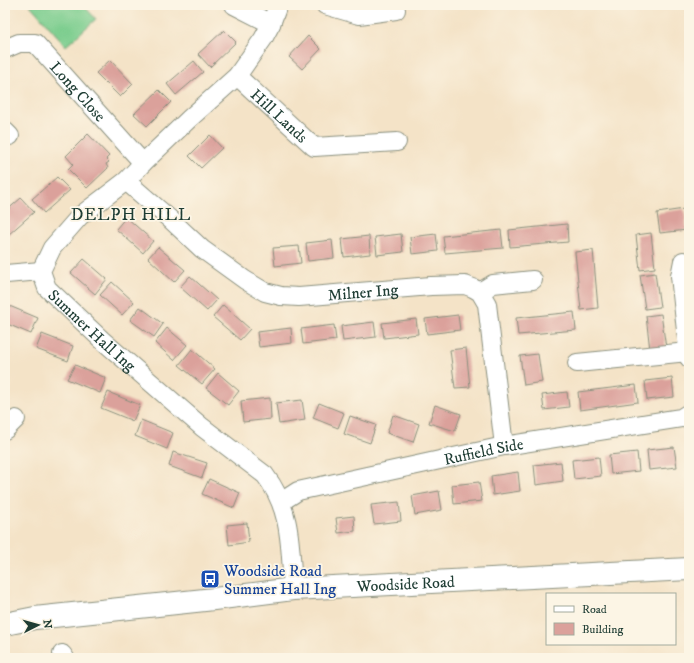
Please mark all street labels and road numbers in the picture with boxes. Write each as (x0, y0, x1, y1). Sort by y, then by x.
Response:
street label: Long Close (45, 58, 110, 126)
street label: Hill Lands (246, 85, 312, 147)
street label: Milner Ing (327, 280, 399, 306)
street label: Summer Hall Ing (44, 285, 140, 376)
street label: Ruffield Side (442, 434, 525, 470)
street label: Woodside Road (355, 572, 455, 597)

